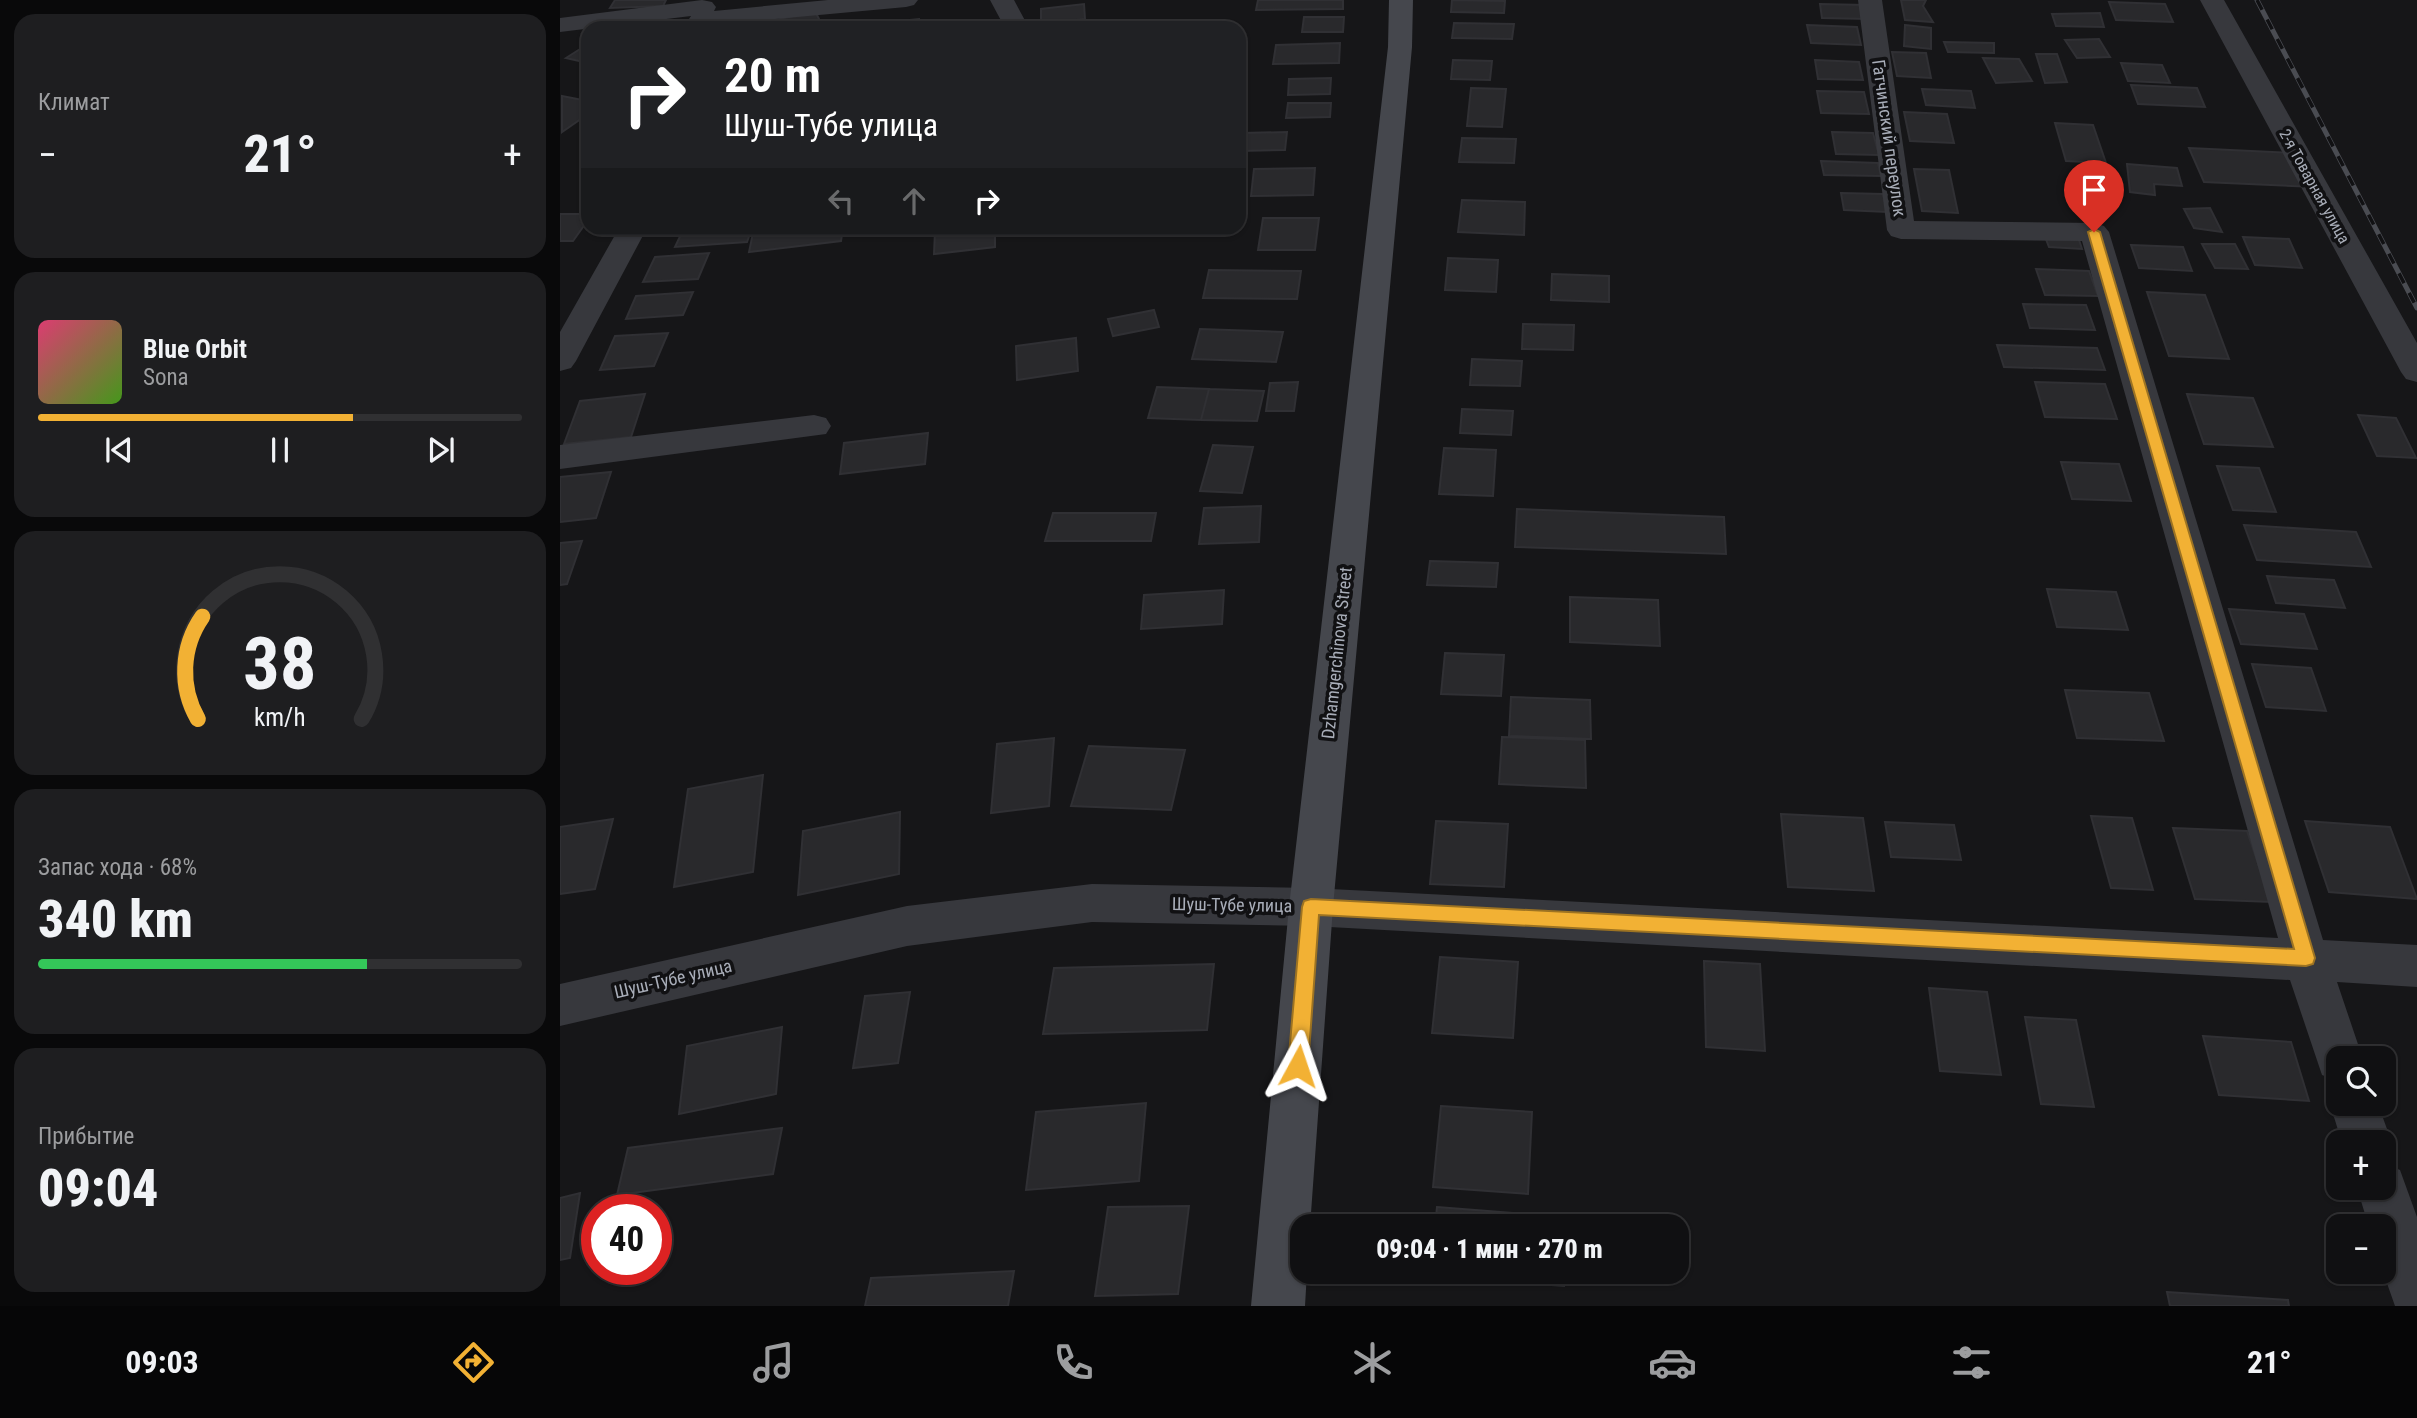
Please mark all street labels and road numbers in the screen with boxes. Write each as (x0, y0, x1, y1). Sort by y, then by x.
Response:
street label: Гатчинский переулок (1868, 58, 1911, 218)
street label: 2-я Товарная улица (2275, 126, 2354, 247)
street label: Dzhamgerchinova Street (1317, 566, 1356, 740)
street label: Шуш-Тубе улица (1172, 893, 1292, 916)
street label: Шуш-Тубе улица (612, 955, 734, 1002)

